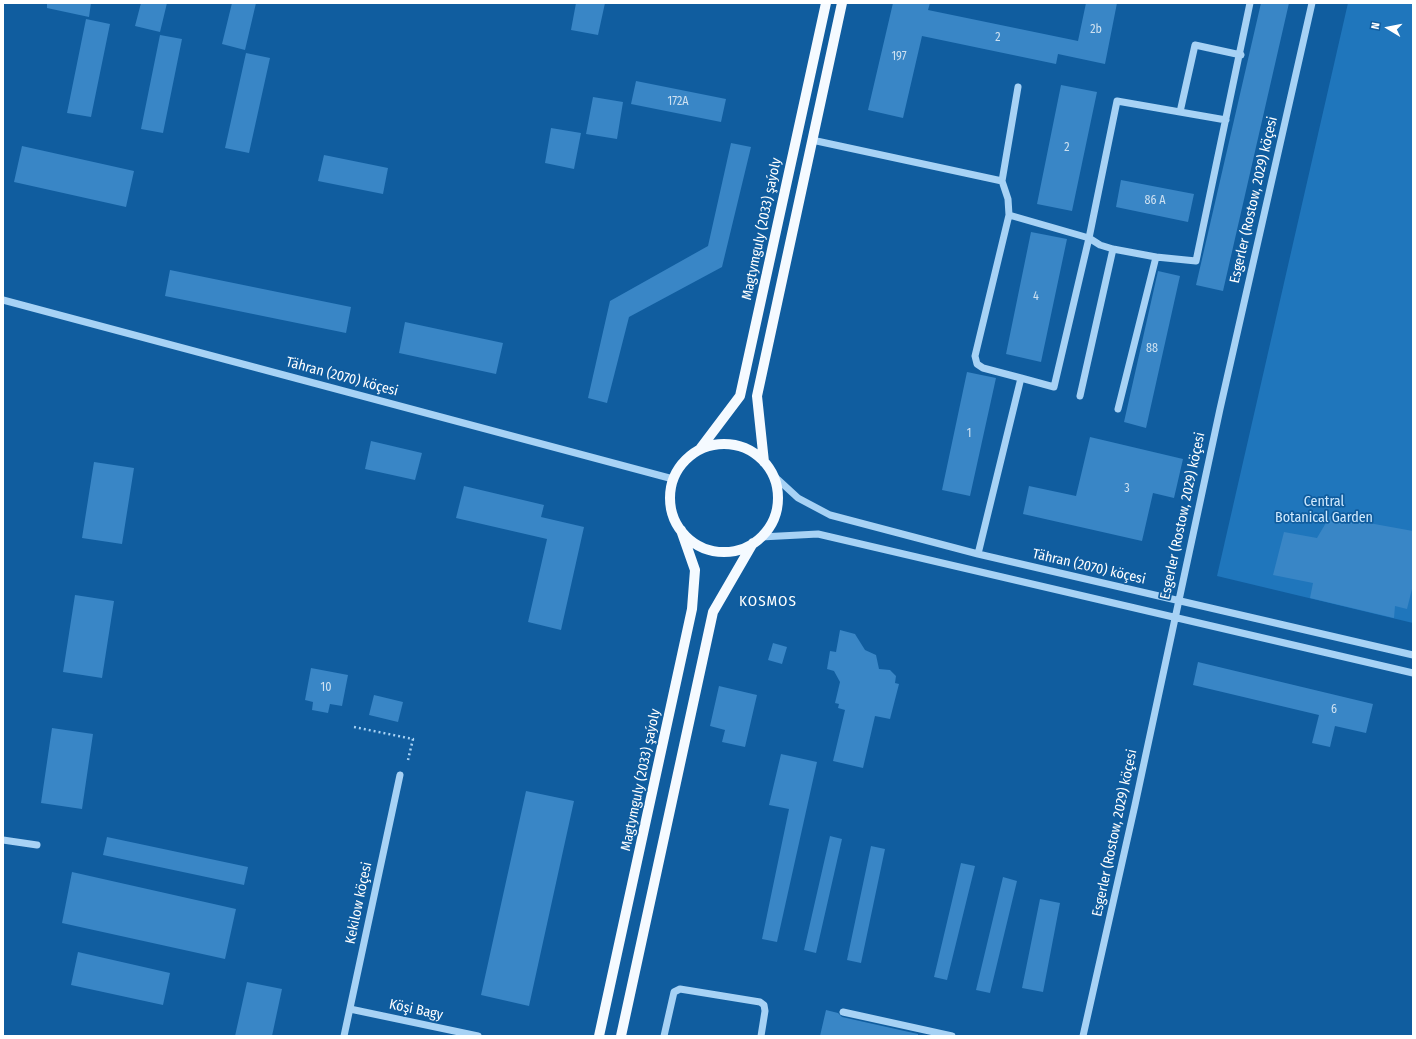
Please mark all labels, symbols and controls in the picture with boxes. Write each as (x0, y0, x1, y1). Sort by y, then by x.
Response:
north arrow (1368, 8, 1408, 48)
text: N (1369, 21, 1383, 30)
house number: 2b (1090, 23, 1102, 37)
house number: 2 (995, 31, 1001, 45)
house number: 197 (891, 50, 907, 64)
house number: 172A (667, 95, 689, 109)
street label: Esgerler (Rostow, 2029) köçesi (1227, 115, 1281, 285)
house number: 2 (1064, 141, 1070, 155)
street label: Magtymguly (2033) şaýoly (739, 156, 785, 302)
house number: 86 A (1144, 194, 1166, 208)
house number: 4 (1033, 290, 1039, 304)
house number: 88 (1146, 342, 1158, 356)
street label: Tähran (2070) köçesi (284, 354, 400, 400)
house number: 1 (967, 427, 971, 441)
street label: Esgerler (Rostow, 2029) köçesi (1157, 431, 1209, 601)
house number: 3 (1124, 482, 1130, 496)
park label: Central Botanical Garden (1275, 494, 1373, 526)
street label: Tähran (2070) köçesi (1031, 546, 1147, 588)
district label: KOSMOS (739, 593, 797, 611)
house number: 10 (321, 681, 331, 695)
house number: 6 (1331, 703, 1337, 717)
street label: Magtymguly (2033) şaýoly (618, 707, 664, 853)
street label: Esgerler (Rostow, 2029) köçesi (1089, 748, 1141, 918)
street label: Kekilow köçesi (342, 860, 376, 946)
street label: Köşi Bagy (388, 996, 444, 1024)

